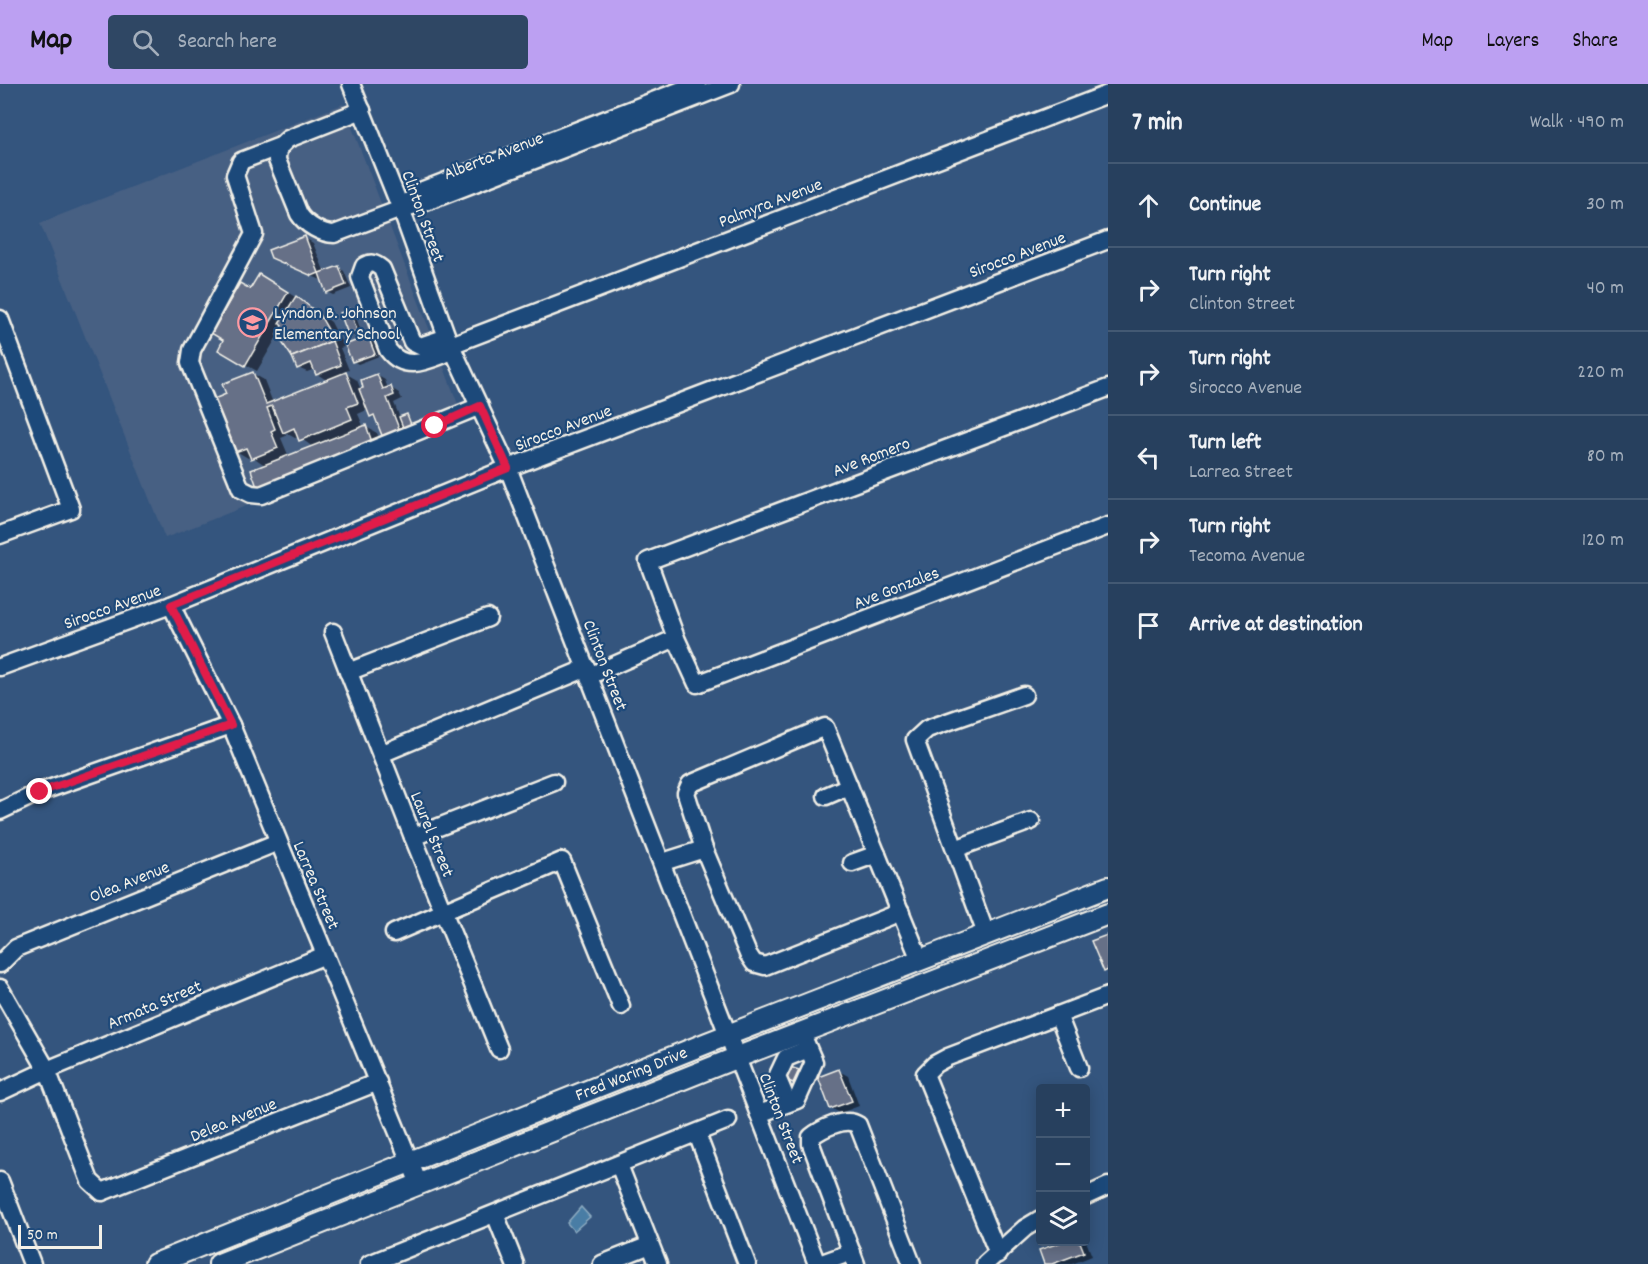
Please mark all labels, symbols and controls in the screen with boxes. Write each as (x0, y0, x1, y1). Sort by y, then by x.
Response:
search box (108, 15, 528, 69)
text: Map (30, 22, 72, 62)
icon: search (129, 26, 162, 59)
text: Search here (177, 27, 277, 58)
text: Map (1422, 27, 1453, 57)
text: Layers (1486, 27, 1539, 57)
text: Share (1572, 27, 1618, 57)
text: 7 min (1132, 105, 1183, 142)
text: Walk · 490 m (1530, 109, 1624, 137)
street label: Alberta Avenue (440, 127, 547, 188)
street label: Clinton Street (394, 168, 450, 266)
street label: Palmyra Avenue (716, 173, 826, 236)
icon: ahead (1132, 189, 1165, 222)
text: Continue (1189, 190, 1261, 221)
text: 30 m (1586, 191, 1624, 219)
street label: Sirocco Avenue (966, 226, 1070, 286)
text: Turn right (1189, 260, 1271, 291)
icon: right (1132, 273, 1165, 306)
text: 40 m (1586, 275, 1624, 303)
text: Clinton Street (1189, 291, 1295, 319)
place label: Lyndon B. Johnson Elementary School (274, 302, 401, 348)
school or university icon: Lyndon B. Johnson Elementary School (237, 306, 269, 338)
text: Turn right (1189, 344, 1271, 375)
icon: right (1132, 357, 1165, 390)
text: 220 m (1577, 359, 1624, 387)
text: Sirocco Avenue (1189, 375, 1302, 403)
street label: Sirocco Avenue (512, 399, 616, 459)
route start (421, 412, 447, 438)
text: Turn left (1189, 428, 1261, 459)
street label: Ave Romero (830, 432, 914, 485)
icon: left (1132, 441, 1165, 474)
text: 80 m (1587, 443, 1624, 471)
text: Larrea Street (1189, 459, 1293, 487)
text: Turn right (1189, 512, 1271, 543)
icon: right (1132, 525, 1165, 558)
text: 120 m (1582, 527, 1624, 555)
text: Tecoma Avenue (1189, 543, 1305, 571)
street label: Ave Gonzales (850, 562, 943, 617)
street label: Sirocco Avenue (61, 579, 165, 638)
icon: arrive (1132, 609, 1165, 642)
text: Arrive at destination (1189, 610, 1363, 641)
street label: Clinton Street (575, 617, 633, 715)
route end (26, 778, 52, 804)
street label: Laurel Street (402, 788, 459, 882)
street label: Larrea Street (285, 838, 345, 934)
street label: Olea Avenue (86, 856, 174, 911)
street label: Armata Street (104, 975, 206, 1037)
street label: Fred Waring Drive (572, 1041, 692, 1109)
street label: Clinton Street (751, 1070, 809, 1168)
map controls (1036, 1084, 1090, 1246)
button: + (1036, 1084, 1090, 1138)
street label: Delea Avenue (187, 1093, 281, 1150)
button: − (1036, 1138, 1090, 1192)
button: layers (1036, 1192, 1090, 1246)
scale bar (18, 1222, 102, 1250)
text: 50 m (27, 1224, 58, 1247)

